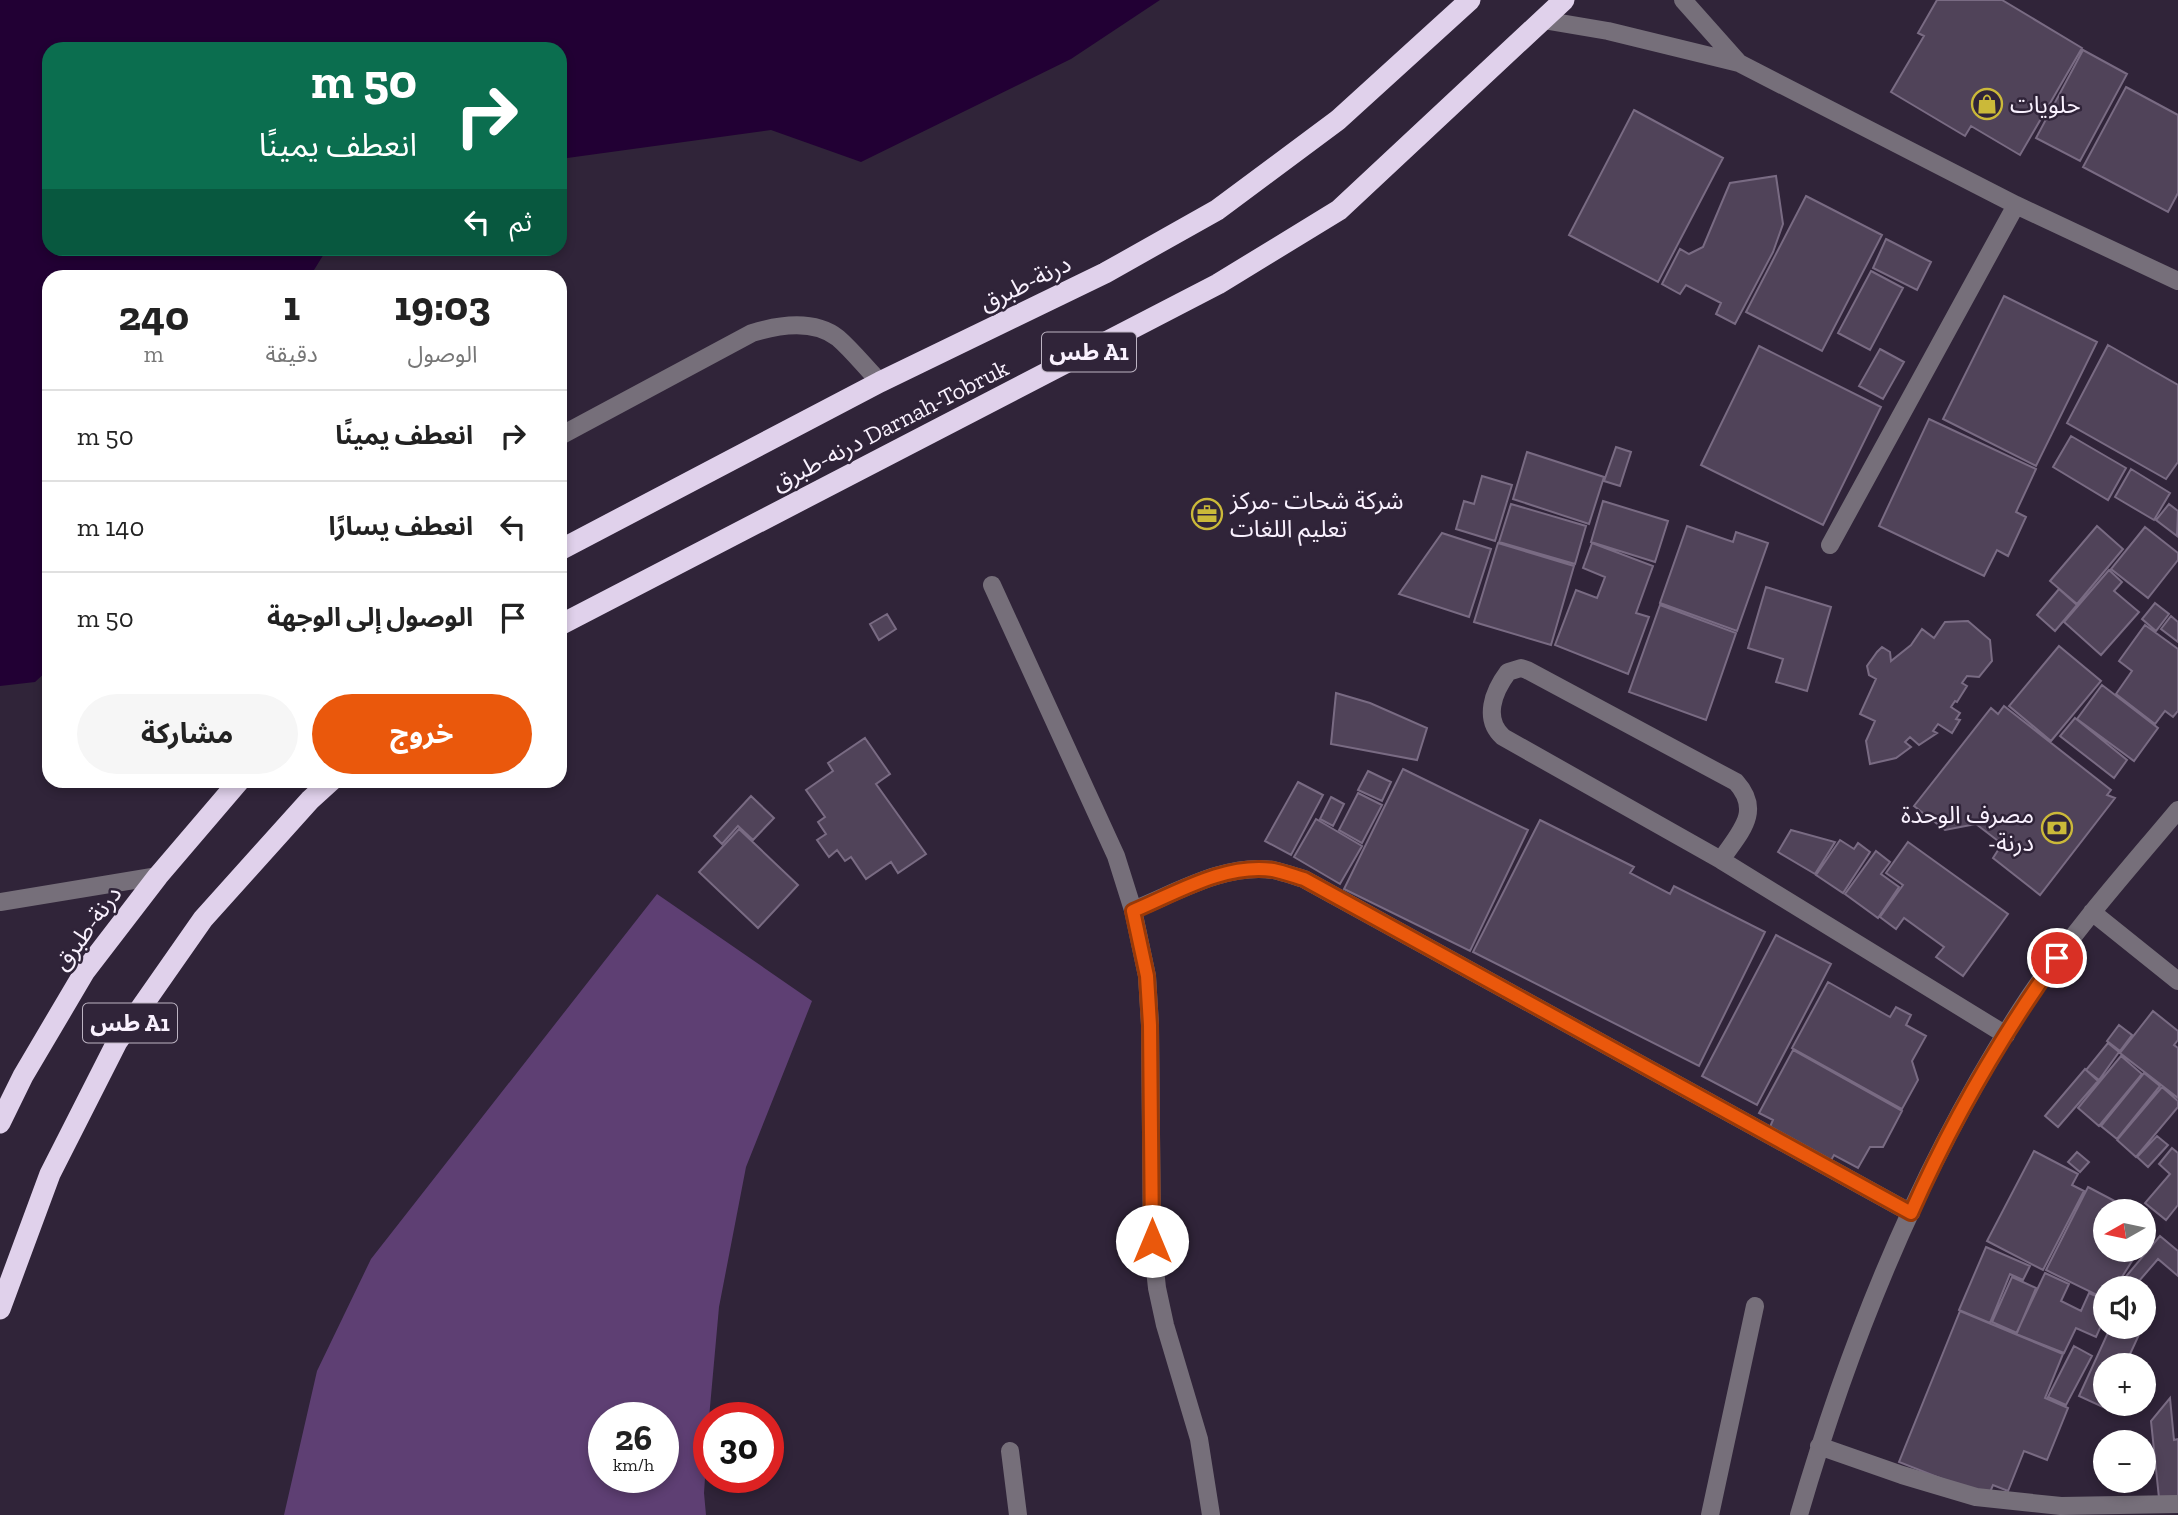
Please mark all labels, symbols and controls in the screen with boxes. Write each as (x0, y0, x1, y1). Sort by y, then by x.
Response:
text: 50 m (311, 52, 417, 111)
icon: right (441, 70, 532, 161)
shop icon: حلويات (1970, 87, 2004, 121)
place label: حلويات (2010, 90, 2081, 119)
text: انعطف يمينًا (259, 126, 417, 164)
icon: left (458, 203, 496, 241)
text: ثم (510, 206, 532, 238)
street label: درنة-طبرق (975, 249, 1075, 317)
text: 1 (283, 280, 300, 331)
text: 19:03 (394, 280, 491, 331)
text: 240 (118, 290, 189, 341)
road number: طس A1 (1042, 332, 1136, 372)
text: m (144, 340, 164, 368)
text: دقيقة (265, 340, 318, 368)
text: الوصول (407, 340, 477, 368)
street label: درنه-طبرق Darnah-Tobruk (767, 353, 1013, 497)
icon: right (494, 417, 532, 455)
text: انعطف يمينًا (335, 419, 473, 451)
text: 50 m (77, 420, 134, 452)
place label: شركة شحات -مركز تعليم اللغات (1229, 486, 1404, 546)
office icon: شركة شحات -مركز تعليم اللغات (1190, 497, 1224, 531)
icon: left (494, 508, 532, 546)
text: انعطف يسارًا (328, 510, 473, 542)
text: 140 m (77, 511, 144, 543)
icon: arrive (494, 599, 532, 637)
text: الوصول إلى الوجهة (267, 601, 473, 633)
text: 50 m (77, 602, 134, 634)
button: مشاركة (77, 694, 298, 774)
button: خروج (312, 694, 532, 774)
place label: مصرف الوحدة -درنة (1901, 800, 2034, 857)
bank icon: مصرف الوحدة -درنة (2040, 811, 2074, 845)
street label: درنة-طبرق (47, 880, 127, 976)
pin (2027, 928, 2087, 988)
icon: arrive (2038, 939, 2076, 977)
road number: طس A1 (83, 1004, 177, 1042)
north arrow (2093, 1199, 2156, 1262)
map controls (2093, 1199, 2156, 1493)
position arrow (1115, 1204, 1189, 1278)
button: sound (2093, 1276, 2156, 1339)
button: + (2093, 1353, 2156, 1416)
speed limit sign: 30 (693, 1402, 784, 1493)
text: 26 (615, 1417, 652, 1459)
button: − (2093, 1430, 2156, 1493)
text: km/h (613, 1454, 654, 1476)

